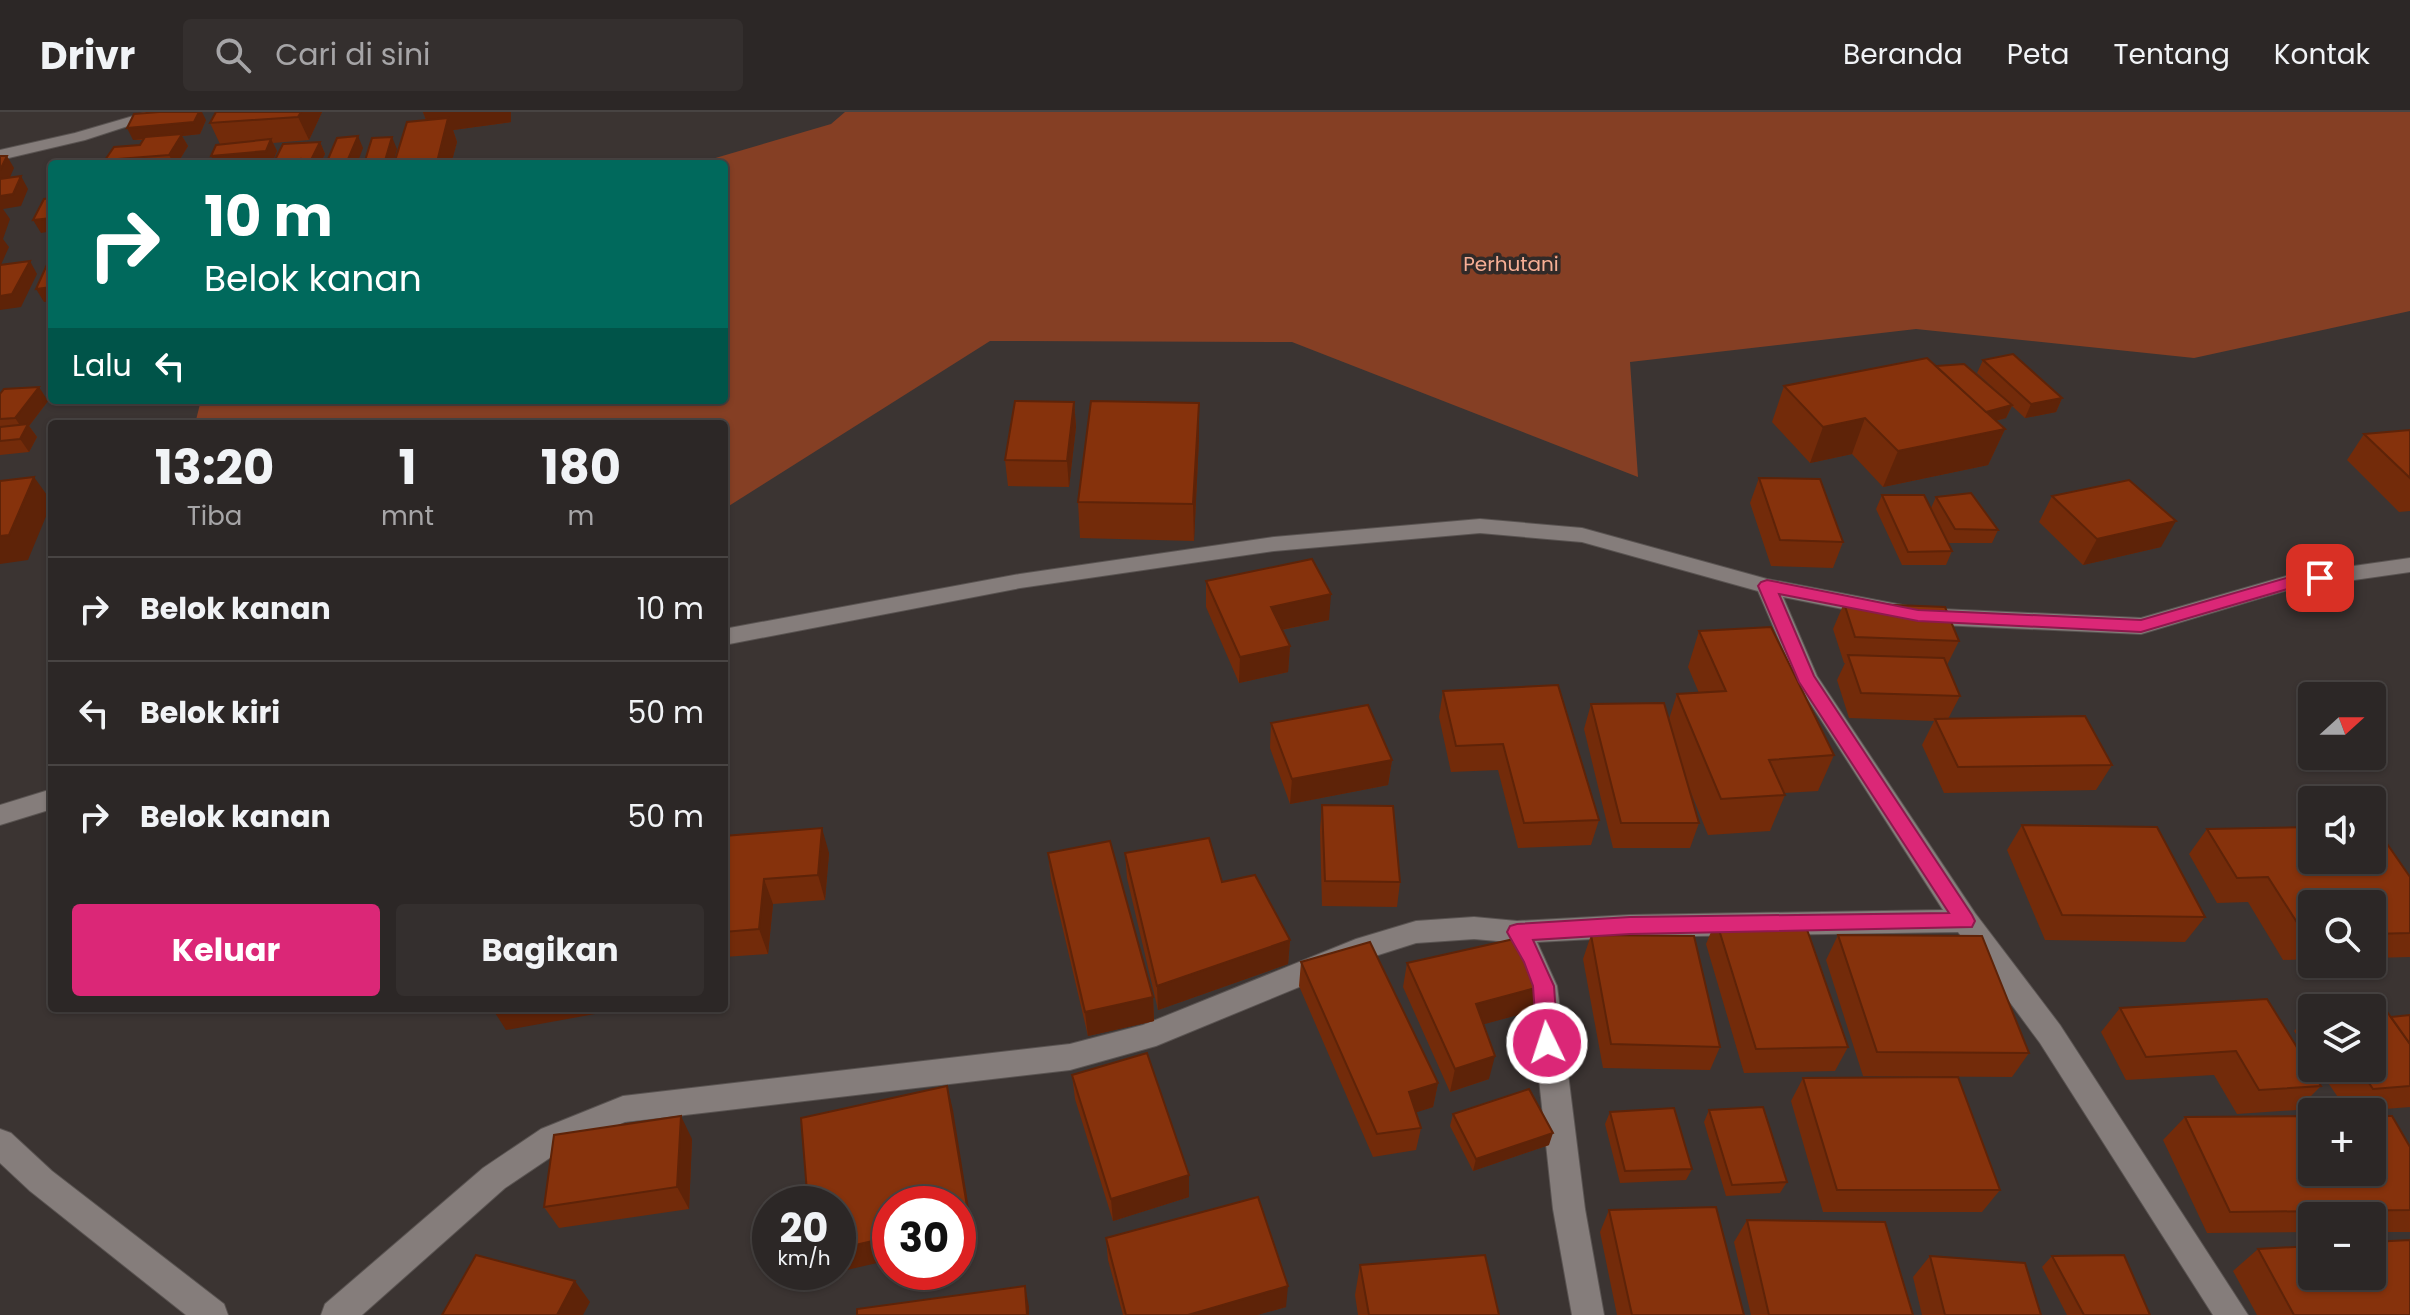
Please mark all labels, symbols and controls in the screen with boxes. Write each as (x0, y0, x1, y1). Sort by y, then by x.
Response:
search box (183, 19, 743, 91)
text: Drivr (40, 29, 135, 82)
icon: search (211, 33, 255, 77)
text: Cari di sini (275, 33, 430, 76)
text: Beranda (1843, 35, 1963, 74)
text: Peta (2007, 35, 2069, 74)
text: Tentang (2113, 35, 2230, 74)
text: Kontak (2274, 35, 2370, 74)
text: 10 m (204, 177, 333, 256)
icon: right (72, 192, 176, 296)
park label: Perhutani (1463, 250, 1559, 278)
text: Belok kanan (204, 253, 422, 304)
text: Lalu (72, 344, 132, 387)
icon: left (148, 344, 192, 388)
text: 13:20 (155, 434, 274, 501)
text: 1 (398, 434, 417, 501)
text: 180 (541, 434, 621, 501)
text: Tiba (187, 498, 242, 534)
text: mnt (381, 498, 434, 534)
text: m (568, 498, 594, 534)
pin (2286, 544, 2354, 612)
icon: arrive (2298, 556, 2342, 600)
icon: right (72, 587, 116, 631)
text: Belok kanan (140, 587, 331, 630)
text: 10 m (637, 587, 704, 630)
north arrow (2298, 682, 2386, 770)
map controls (2298, 682, 2386, 1290)
icon: left (72, 691, 116, 735)
text: Belok kiri (140, 691, 280, 734)
text: 50 m (627, 691, 704, 734)
button: sound (2298, 786, 2386, 874)
icon: right (72, 795, 116, 839)
text: Belok kanan (140, 795, 331, 838)
text: 50 m (627, 795, 704, 838)
button: search (2298, 890, 2386, 978)
button: Keluar (72, 904, 380, 996)
button: Bagikan (396, 904, 704, 996)
button: layers (2298, 994, 2386, 1082)
position arrow (1505, 1001, 1589, 1085)
button: + (2298, 1098, 2386, 1186)
speed limit sign: 30 (872, 1186, 976, 1290)
text: 20 (780, 1200, 828, 1256)
button: − (2298, 1202, 2386, 1290)
text: km/h (777, 1244, 831, 1272)

